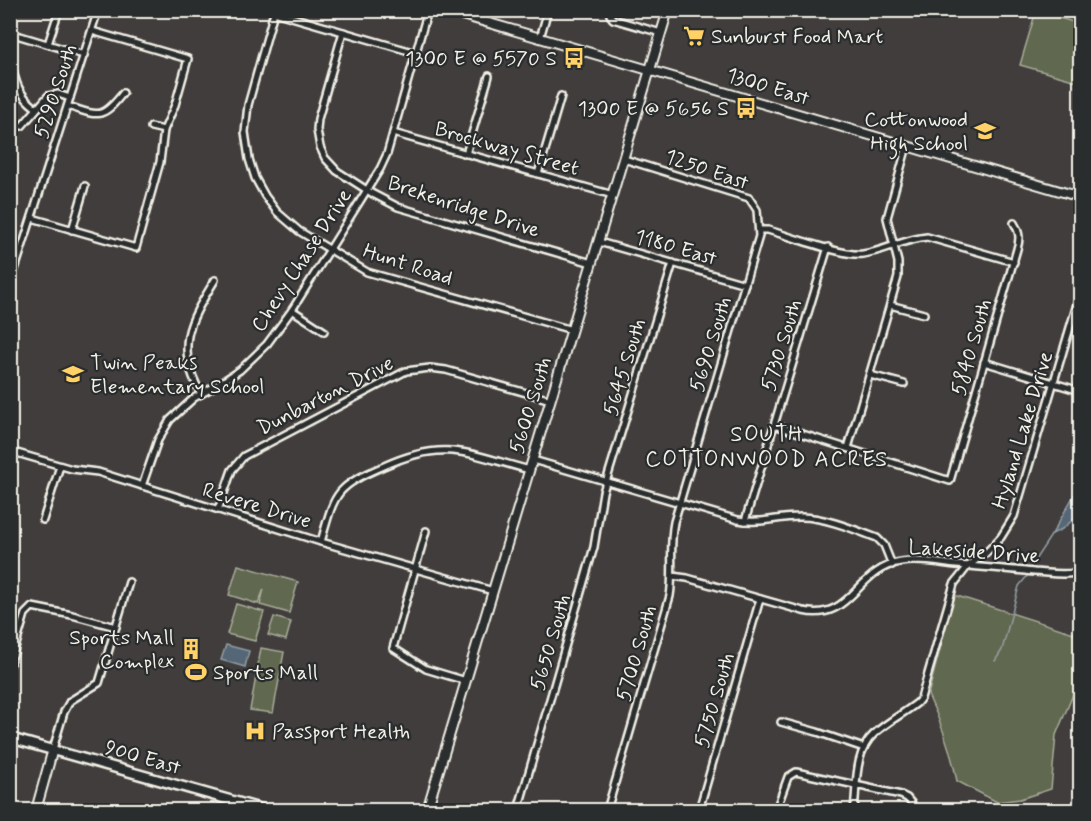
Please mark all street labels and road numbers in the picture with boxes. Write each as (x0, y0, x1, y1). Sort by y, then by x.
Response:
street label: 5290 South (28, 40, 84, 142)
street label: 1300 East (723, 61, 813, 113)
street label: Brockway Street (431, 115, 582, 183)
street label: 1250 East (661, 143, 753, 197)
street label: Brekenridge Drive (384, 169, 544, 245)
street label: Chevy Chase Drive (245, 183, 359, 338)
street label: 1180 East (631, 223, 721, 273)
street label: Hunt Road (359, 237, 456, 293)
street label: 5690 South (683, 293, 739, 395)
street label: 5730 South (755, 296, 809, 395)
street label: 5840 South (945, 296, 999, 399)
street label: 5645 South (597, 315, 653, 419)
street label: Hyland Lake Drive (986, 348, 1060, 512)
street label: Dunbarton Drive (252, 349, 399, 442)
street label: 5600 South (503, 353, 559, 457)
street label: Revere Drive (199, 476, 315, 536)
street label: Lakeside Drive (907, 533, 1041, 571)
street label: 5650 South (524, 591, 578, 694)
street label: 5700 South (610, 602, 664, 705)
street label: 5750 South (688, 649, 742, 751)
street label: 900 East (102, 734, 184, 782)

